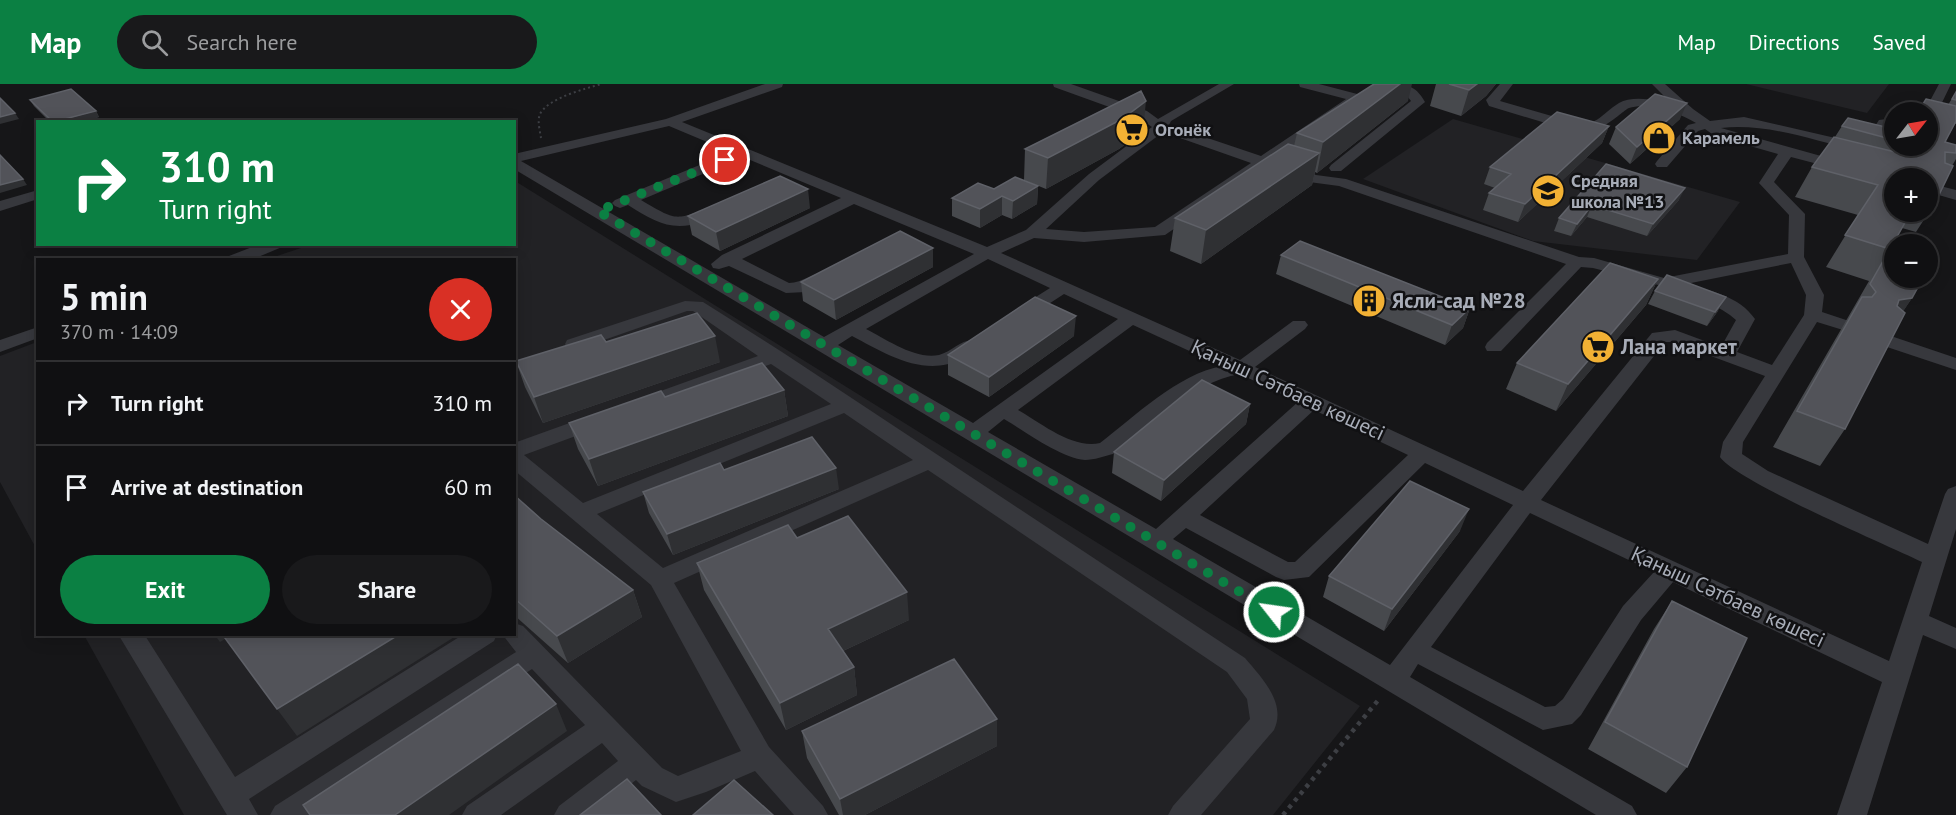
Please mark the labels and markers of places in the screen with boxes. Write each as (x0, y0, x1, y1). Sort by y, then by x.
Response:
supermarket icon: Огонёк (1114, 112, 1150, 148)
place label: Огонёк (1155, 118, 1211, 141)
shop icon: Карамель (1641, 120, 1677, 156)
place label: Карамель (1682, 126, 1760, 149)
pin (699, 134, 750, 185)
place label: Средняя школа №13 (1571, 169, 1664, 213)
school or university icon: Средняя школа №13 (1530, 173, 1566, 209)
building icon: Ясли-сад №28 (1351, 283, 1387, 319)
place label: Ясли-сад №28 (1392, 287, 1526, 314)
supermarket icon: Лана маркет (1580, 329, 1616, 365)
place label: Лана маркет (1620, 333, 1737, 360)

